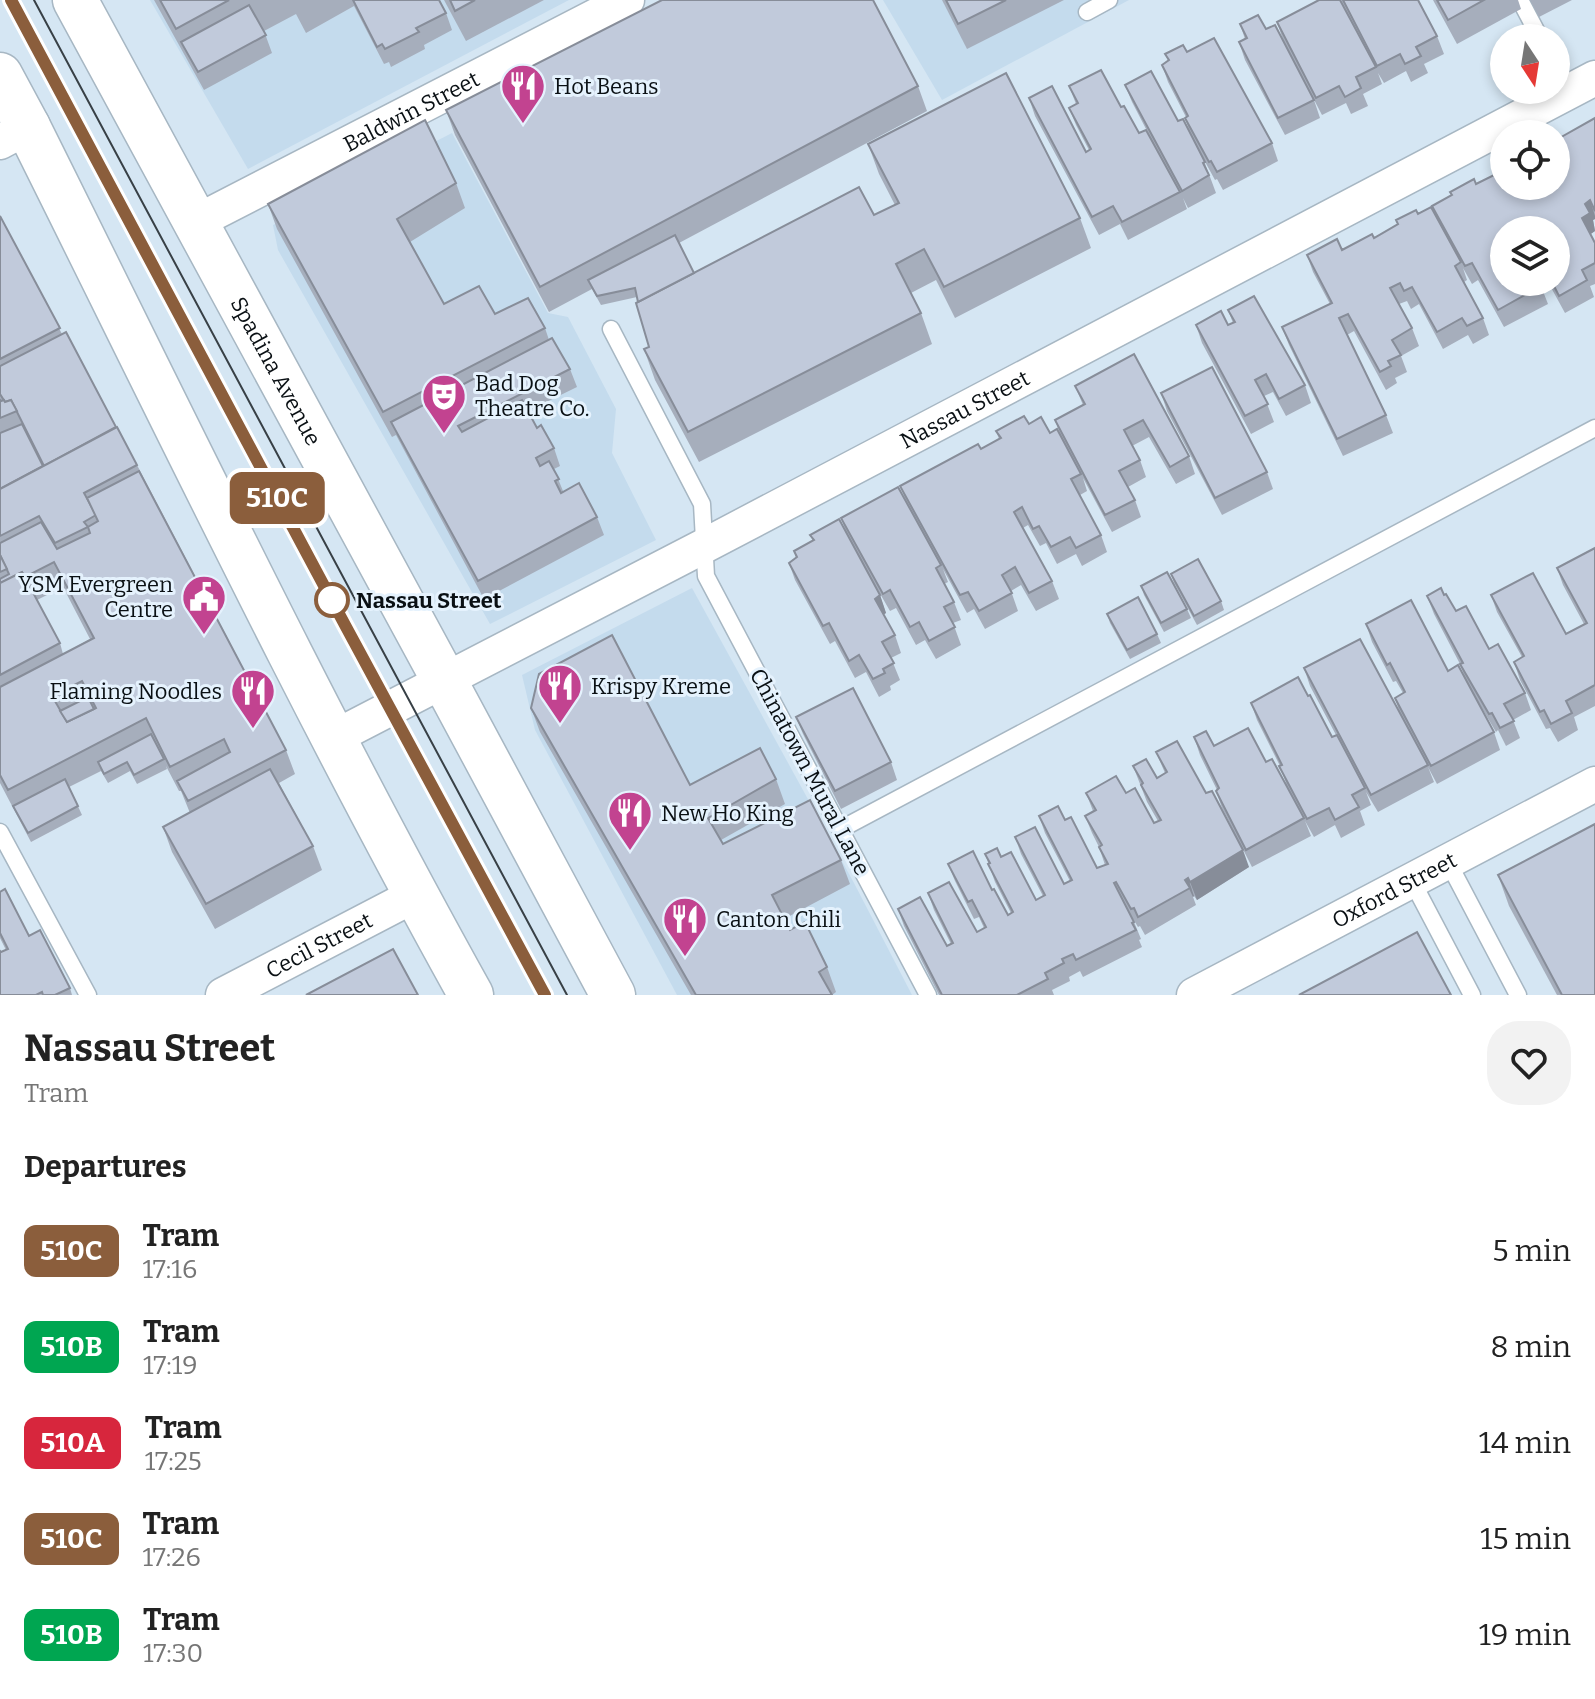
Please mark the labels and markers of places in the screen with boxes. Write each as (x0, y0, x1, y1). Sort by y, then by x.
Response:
restaurant icon: Hot Beans (499, 62, 547, 125)
place label: Hot Beans (554, 73, 659, 100)
place label: Bad Dog Theatre Co. (475, 370, 590, 422)
theatre icon: Bad Dog Theatre Co. (420, 372, 468, 435)
place label: YSM Evergreen Centre (18, 571, 173, 623)
public building icon: YSM Evergreen Centre (180, 573, 228, 636)
marker: Nassau Street (315, 583, 349, 617)
place label: Nassau Street (356, 587, 502, 614)
restaurant icon: Krispy Kreme (536, 662, 584, 725)
restaurant icon: Flaming Noodles (229, 667, 277, 730)
place label: Krispy Kreme (591, 673, 731, 700)
place label: Flaming Noodles (49, 678, 222, 705)
restaurant icon: New Ho King (606, 789, 654, 852)
place label: New Ho King (661, 800, 794, 827)
restaurant icon: Canton Chili (661, 895, 709, 958)
place label: Canton Chili (716, 906, 841, 933)

